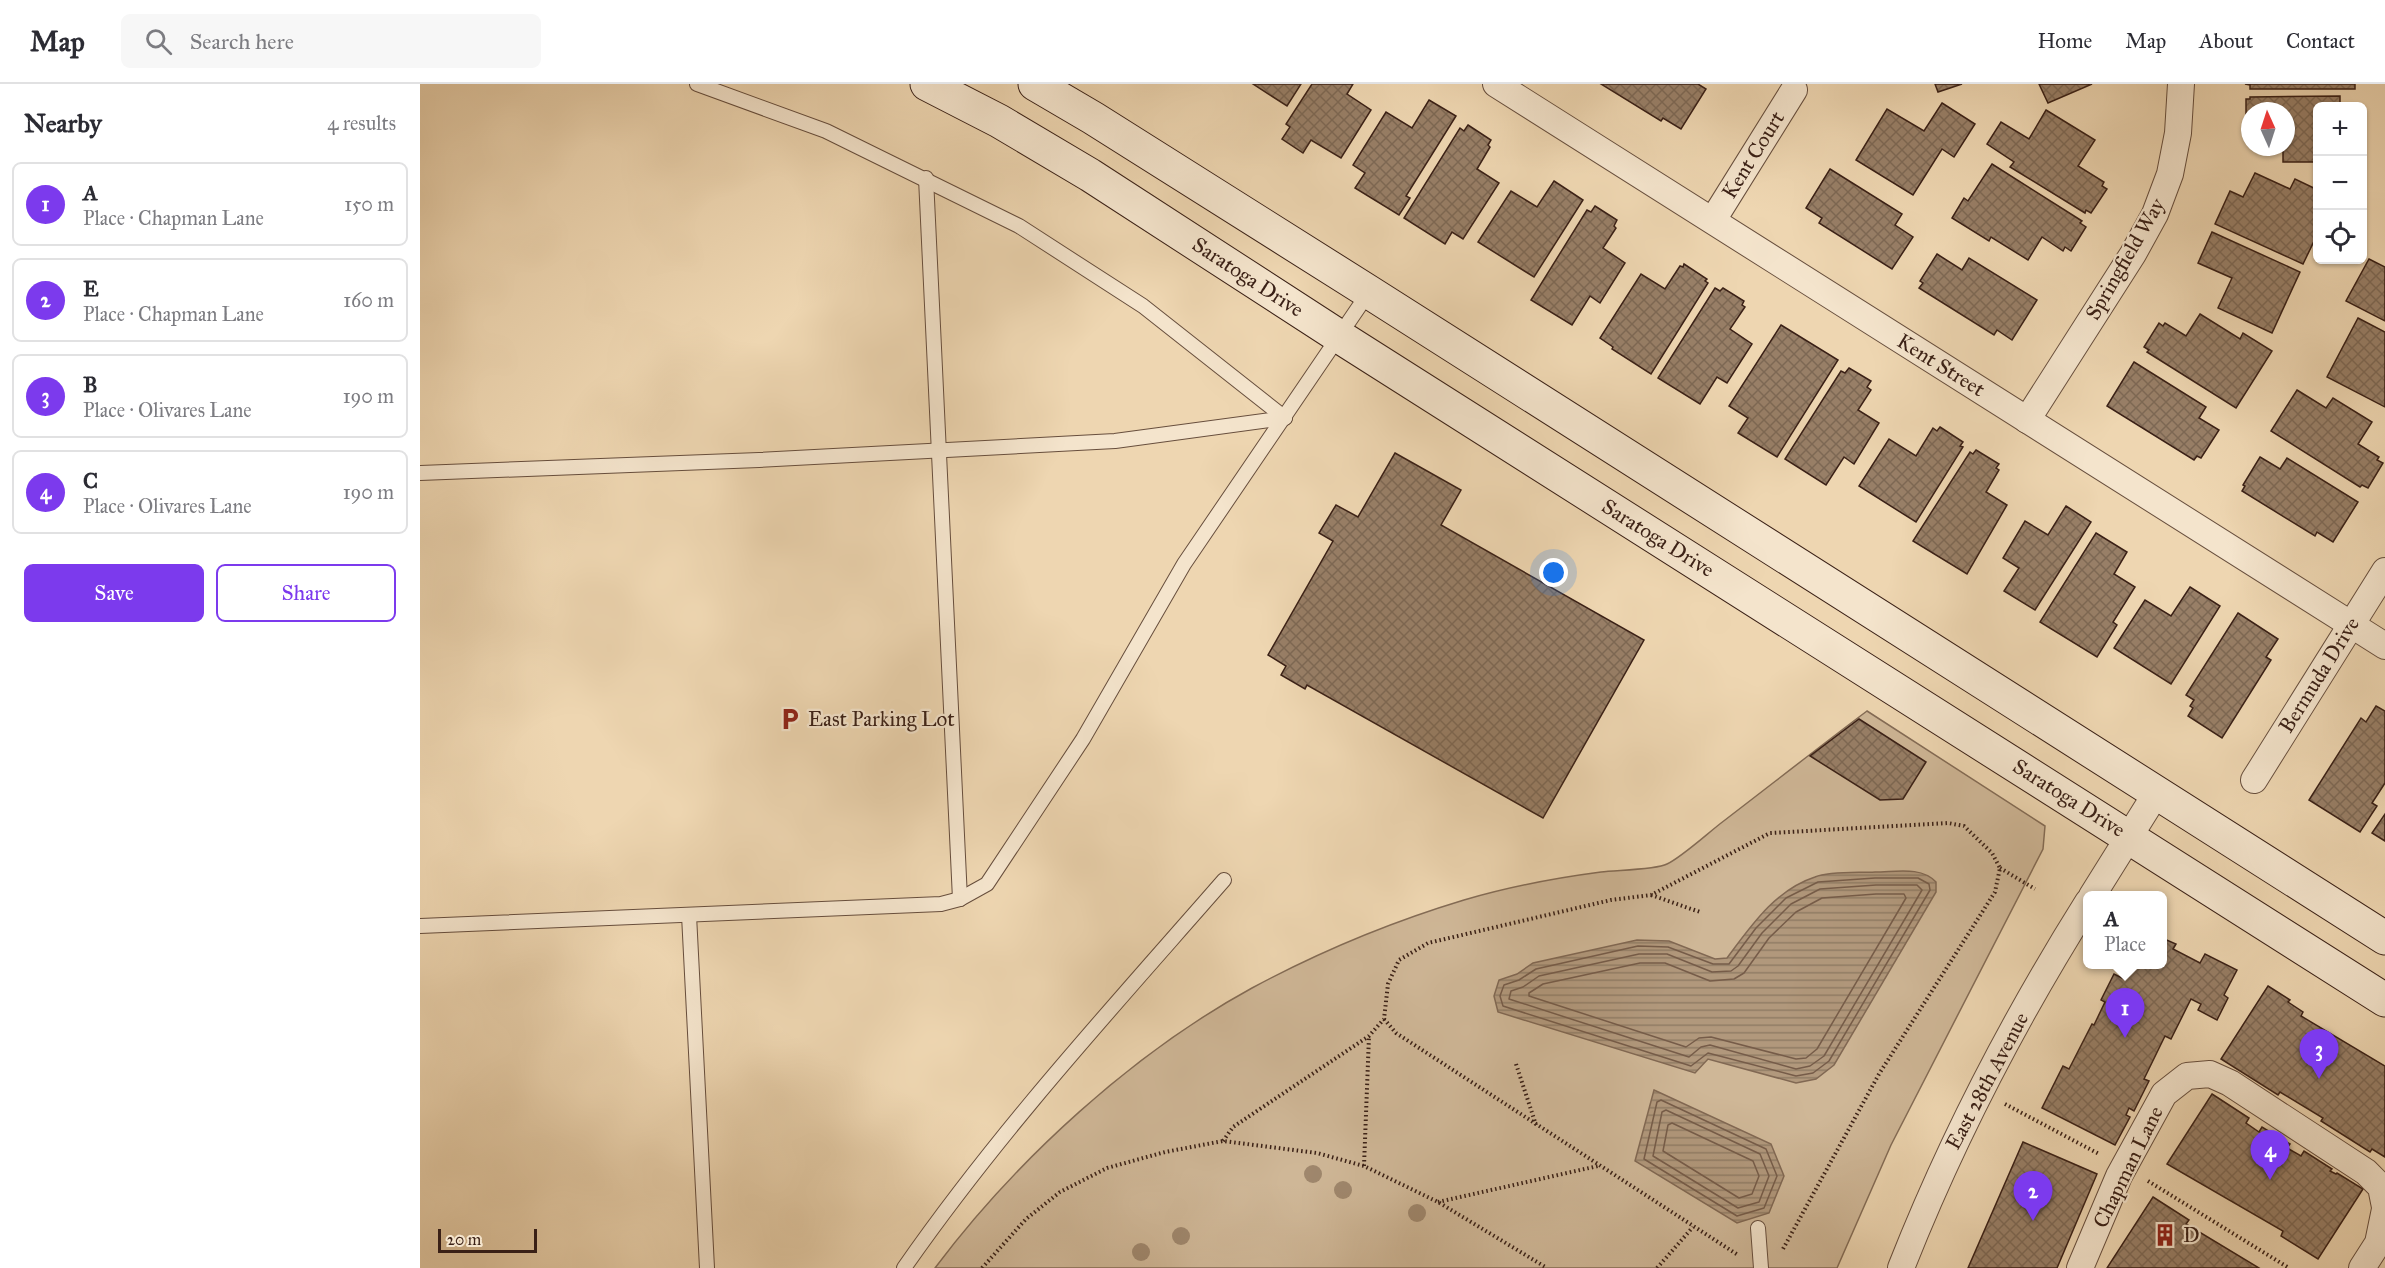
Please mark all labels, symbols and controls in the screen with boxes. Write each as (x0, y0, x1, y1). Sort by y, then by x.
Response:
search box (121, 14, 541, 68)
text: Map (30, 24, 85, 59)
icon: search (142, 25, 175, 58)
text: Search here (190, 28, 294, 55)
text: Home (2037, 28, 2092, 54)
text: Map (2125, 28, 2166, 54)
text: About (2199, 28, 2253, 54)
text: Contact (2286, 28, 2355, 54)
north arrow (2241, 102, 2295, 156)
map controls (2313, 102, 2367, 264)
button: + (2313, 102, 2367, 156)
street label: Kent Court (1716, 106, 1790, 204)
text: Nearby (24, 107, 102, 139)
text: 4 results (327, 111, 396, 135)
button: − (2313, 156, 2367, 210)
text: A (83, 179, 98, 206)
text: 1 (42, 192, 49, 216)
text: 150 m (344, 192, 394, 216)
street label: Springfield Way (2080, 192, 2171, 325)
text: Place · Chapman Lane (83, 206, 264, 230)
button: locate (2313, 210, 2367, 264)
street label: Saratoga Drive (1187, 231, 1309, 323)
text: E (83, 275, 99, 302)
text: 2 (41, 288, 50, 312)
text: 160 m (343, 288, 394, 312)
text: Place · Chapman Lane (83, 302, 264, 326)
street label: Kent Street (1892, 328, 1990, 403)
text: B (83, 371, 98, 398)
text: 3 (42, 384, 50, 408)
text: 190 m (343, 384, 394, 408)
text: Place · Olivares Lane (83, 398, 252, 422)
text: C (83, 467, 98, 494)
text: 4 (40, 480, 51, 504)
text: 190 m (343, 480, 394, 504)
street label: Saratoga Drive (1597, 493, 1719, 583)
text: Place · Olivares Lane (83, 494, 252, 518)
your location (1539, 558, 1568, 587)
button: Save (24, 564, 204, 622)
button: Share (216, 564, 396, 622)
street label: Bermuda Drive (2273, 612, 2365, 738)
parking icon: East Parking Lot (777, 706, 803, 732)
place label: East Parking Lot (808, 706, 955, 732)
street label: Saratoga Drive (2008, 753, 2130, 843)
popup (2083, 891, 2167, 969)
text: A (2104, 905, 2119, 932)
text: Place (2104, 932, 2146, 956)
pin: 1 (2106, 988, 2144, 1038)
street label: East 28th Avenue (1940, 1008, 2034, 1154)
pin: 3 (2300, 1030, 2338, 1079)
street label: Chapman Lane (2087, 1102, 2169, 1232)
pin: 4 (2250, 1130, 2290, 1180)
pin: 2 (2014, 1172, 2052, 1221)
building icon: D (2152, 1222, 2178, 1248)
place label: D (2183, 1222, 2200, 1248)
scale bar (438, 1226, 537, 1254)
text: 20 m (447, 1230, 481, 1249)

